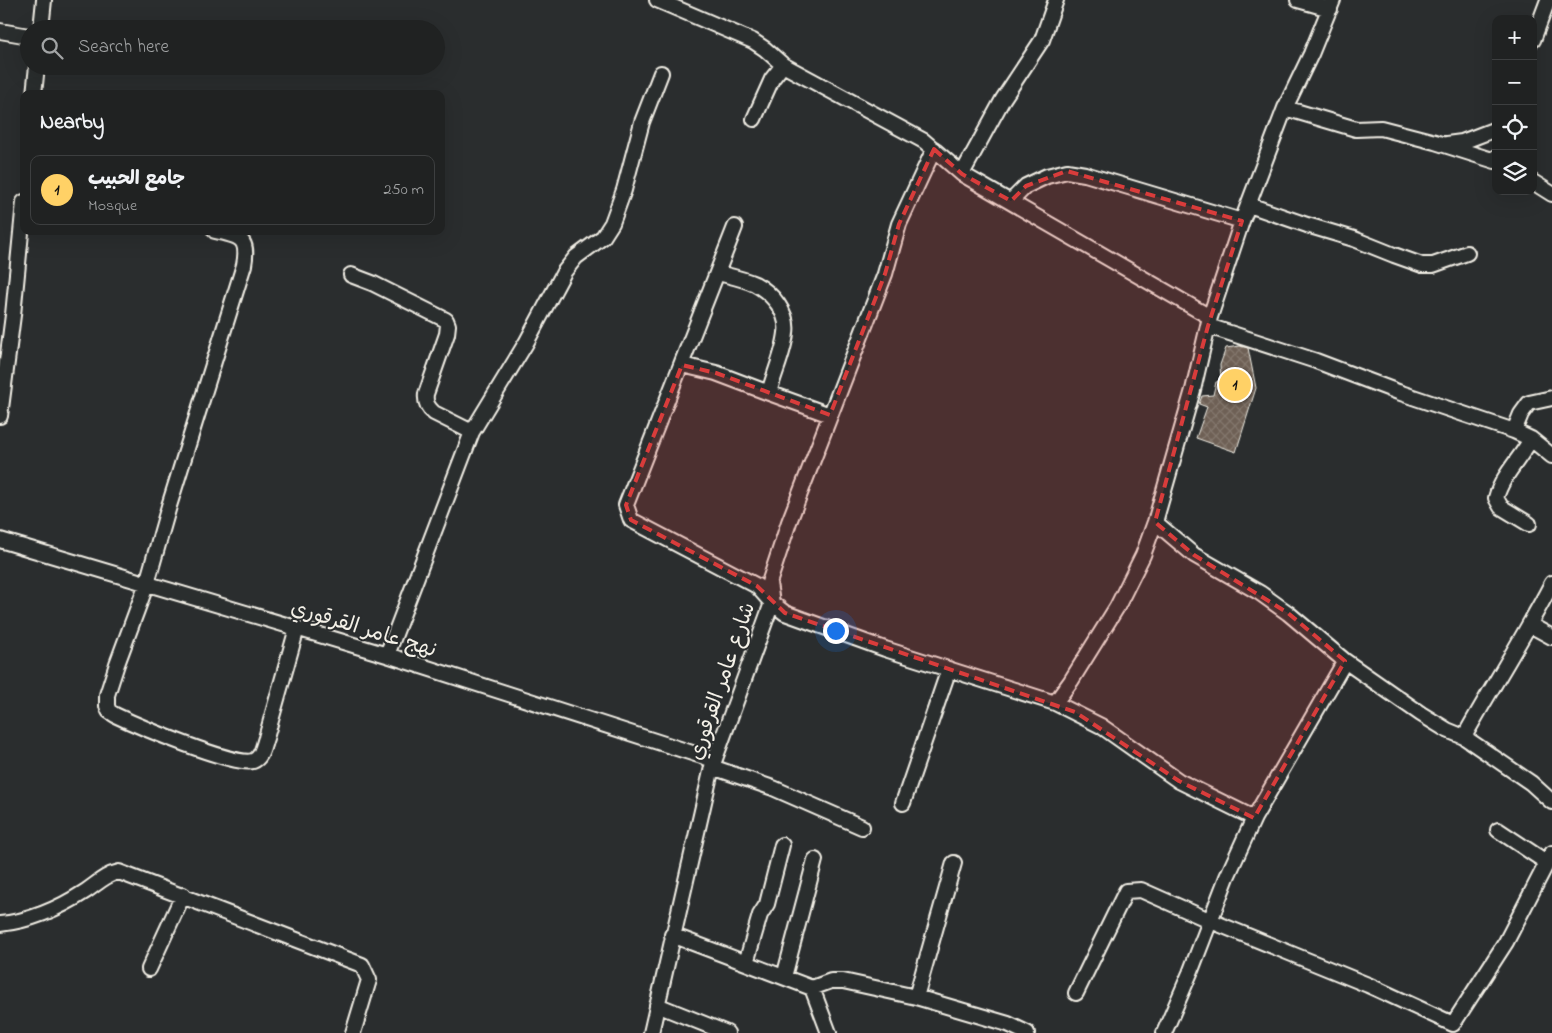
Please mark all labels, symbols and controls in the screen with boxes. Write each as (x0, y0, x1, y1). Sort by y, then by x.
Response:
map controls (1492, 15, 1537, 195)
button: + (1492, 15, 1537, 60)
search box (20, 20, 445, 75)
icon: search (38, 34, 66, 62)
text: Search here (78, 34, 169, 61)
button: − (1492, 60, 1537, 105)
button: locate (1492, 105, 1537, 150)
text: Nearby (40, 108, 104, 138)
button: layers (1492, 150, 1537, 195)
text: جامع الحبيب (88, 166, 185, 193)
text: 1 (54, 178, 60, 202)
text: 250 m (384, 178, 424, 202)
text: Mosque (88, 194, 137, 218)
pin: 1 (1219, 366, 1251, 404)
street label: نهج عامر القرقوري (287, 594, 440, 666)
street label: شارع عامر القرقوري (682, 599, 764, 765)
your location (823, 618, 849, 644)

